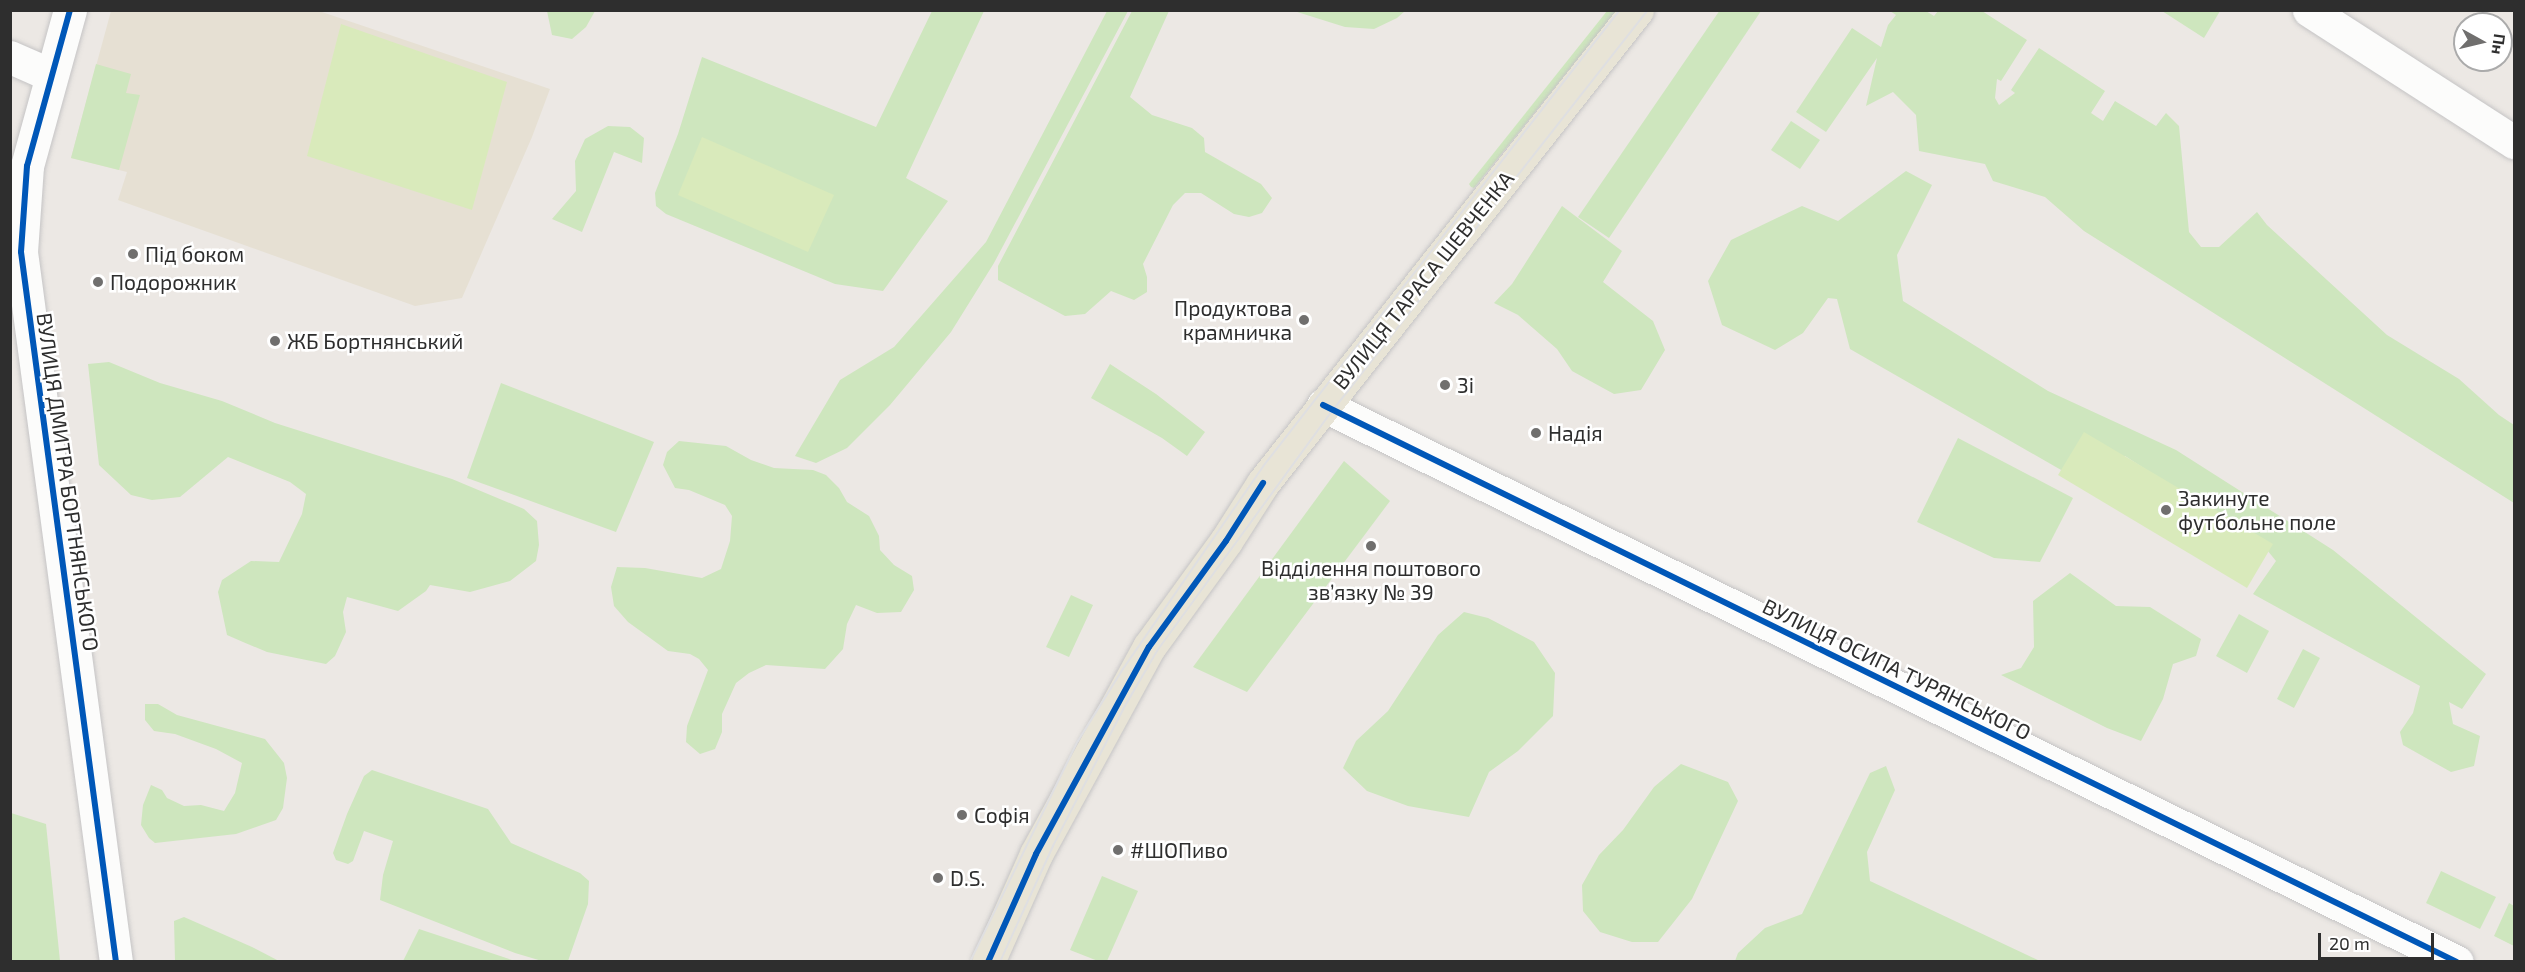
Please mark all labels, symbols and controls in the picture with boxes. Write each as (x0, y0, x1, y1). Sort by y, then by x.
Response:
north arrow (2453, 12, 2513, 72)
text: Пн (2488, 33, 2510, 56)
street label: ВУЛИЦЯ ТАРАСА ШЕВЧЕНКА (1327, 166, 1519, 394)
place label: Під боком (145, 241, 244, 267)
marker: Під боком (126, 247, 140, 261)
place label: Подорожник (110, 269, 237, 295)
marker: Подорожник (91, 275, 105, 289)
place label: Продуктова крамничка (1174, 295, 1292, 345)
street label: ВУЛИЦЯ ДМИТРА БОРТНЯНСЬКОГО (32, 311, 104, 653)
marker: Продуктова крамничка (1297, 313, 1311, 327)
place label: ЖБ Бортнянський (287, 328, 463, 354)
marker: ЖБ Бортнянський (268, 334, 282, 348)
place label: 3і (1457, 372, 1474, 398)
marker: 3і (1438, 378, 1452, 392)
place label: Надія (1548, 420, 1603, 446)
marker: Надія (1529, 426, 1543, 440)
place label: Закинуте футбольне поле (2178, 485, 2336, 535)
marker: Закинуте футбольне поле (2159, 503, 2173, 517)
marker: Відділення поштового зв’язку № 39 (1364, 539, 1378, 553)
place label: Відділення поштового зв’язку № 39 (1261, 555, 1481, 605)
street label: ВУЛИЦЯ ОСИПА ТУРЯНСЬКОГО (1759, 593, 2035, 745)
place label: Софія (974, 802, 1030, 828)
marker: Софія (955, 808, 969, 822)
place label: #ШОПиво (1130, 837, 1228, 863)
marker: #ШОПиво (1111, 843, 1125, 857)
place label: D.S. (950, 865, 985, 891)
marker: D.S. (931, 871, 945, 885)
scale bar (2321, 921, 2436, 959)
text: 20 m (2329, 932, 2370, 954)

